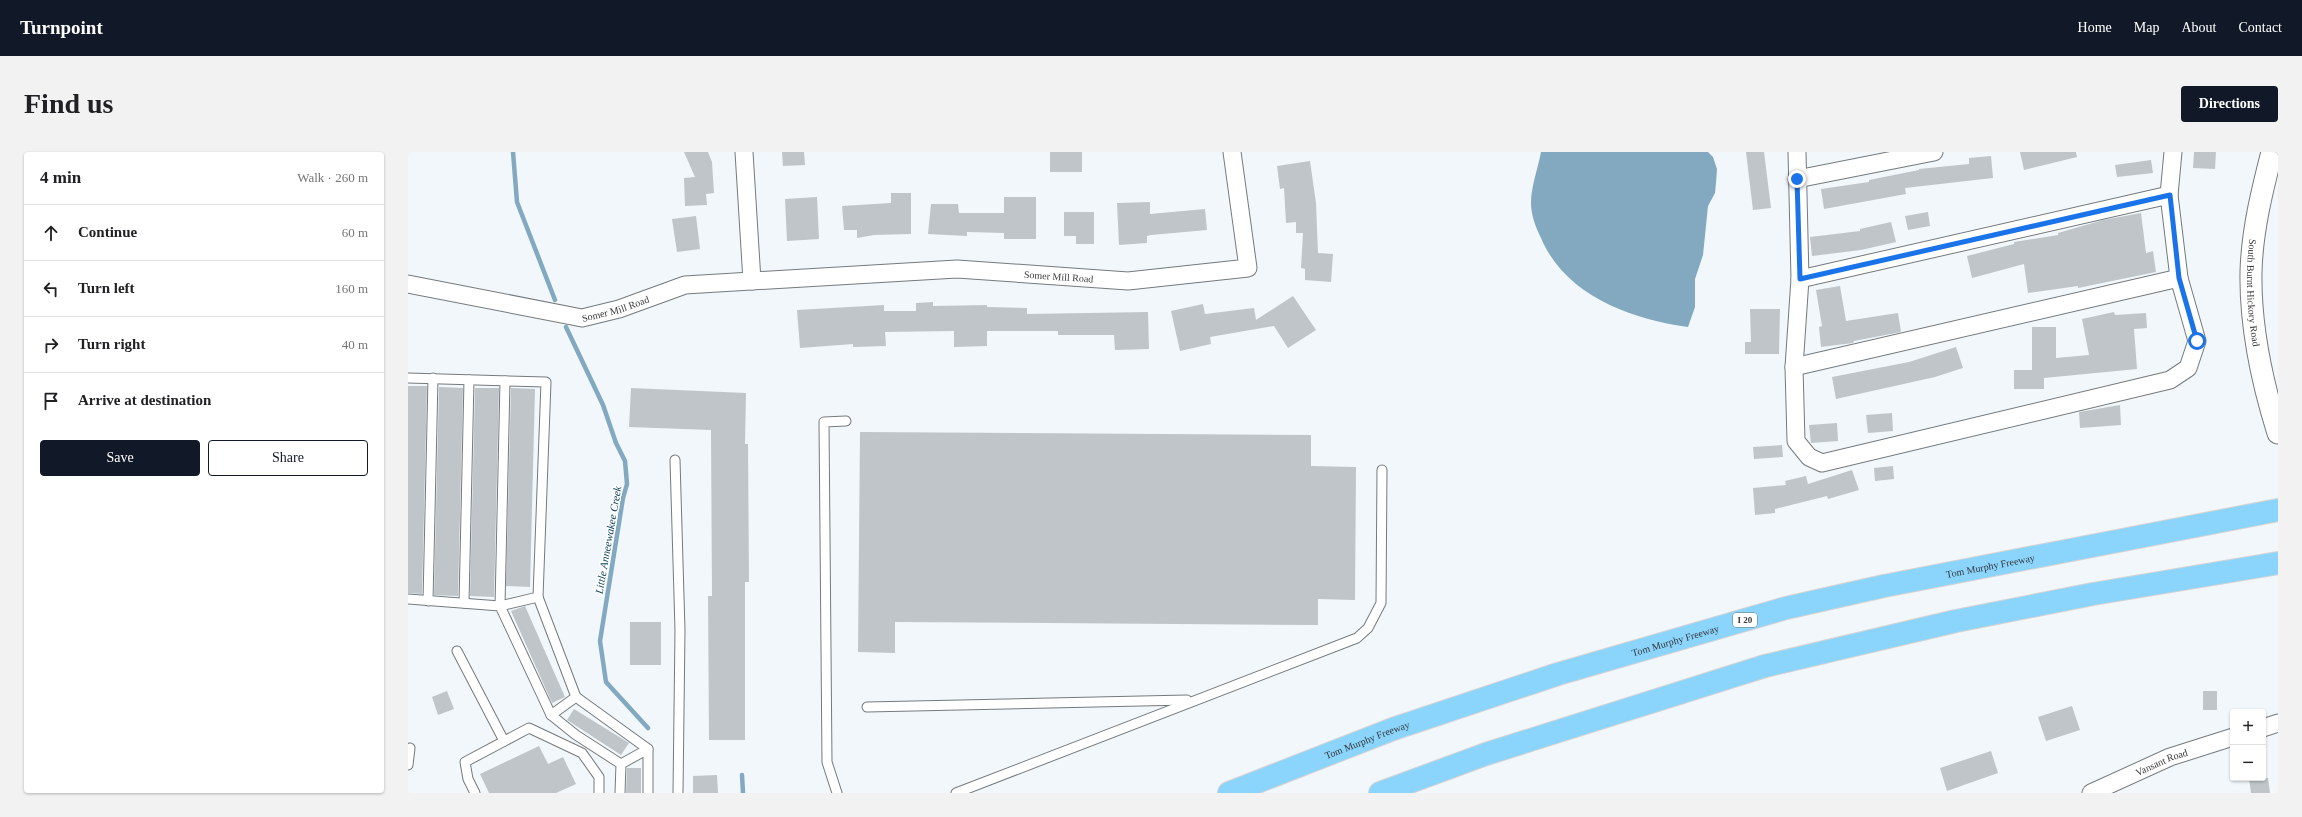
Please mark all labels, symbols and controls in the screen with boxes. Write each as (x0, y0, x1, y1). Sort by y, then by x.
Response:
text: Turnpoint (20, 17, 103, 38)
text: Home (2078, 20, 2112, 35)
text: Map (2134, 20, 2159, 35)
text: About (2181, 20, 2216, 35)
text: Contact (2238, 20, 2282, 35)
button: Directions (2181, 86, 2278, 122)
text: Find us (24, 88, 114, 119)
text: 4 min (40, 168, 81, 187)
text: Walk · 260 m (297, 170, 368, 185)
route end (1788, 170, 1806, 188)
icon: ahead (40, 222, 62, 244)
text: Continue (78, 224, 137, 240)
text: 60 m (342, 225, 368, 240)
street label: South Burnt Hickory Road (2245, 239, 2262, 347)
street label: Somer Mill Road (1024, 269, 1094, 285)
icon: left (40, 278, 62, 300)
text: Turn left (78, 280, 135, 296)
text: 160 m (335, 281, 368, 296)
street label: Somer Mill Road (581, 294, 651, 324)
route start (2188, 332, 2206, 350)
icon: right (40, 334, 62, 356)
text: Turn right (78, 336, 145, 352)
text: 40 m (342, 337, 368, 352)
icon: arrive (40, 390, 62, 412)
text: Arrive at destination (78, 392, 211, 408)
button: Save (40, 440, 200, 476)
button: Share (208, 440, 368, 476)
water label: Little Anneewakee Creek (592, 484, 624, 596)
street label: Tom Murphy Freeway (1945, 552, 2036, 580)
road number: I 20 (1733, 613, 1757, 627)
street label: Tom Murphy Freeway (1631, 623, 1720, 658)
map controls (2230, 709, 2266, 781)
button: + (2230, 709, 2266, 745)
street label: Tom Murphy Freeway (1323, 719, 1411, 761)
button: − (2230, 745, 2266, 781)
street label: Vansant Road (2134, 747, 2189, 778)

